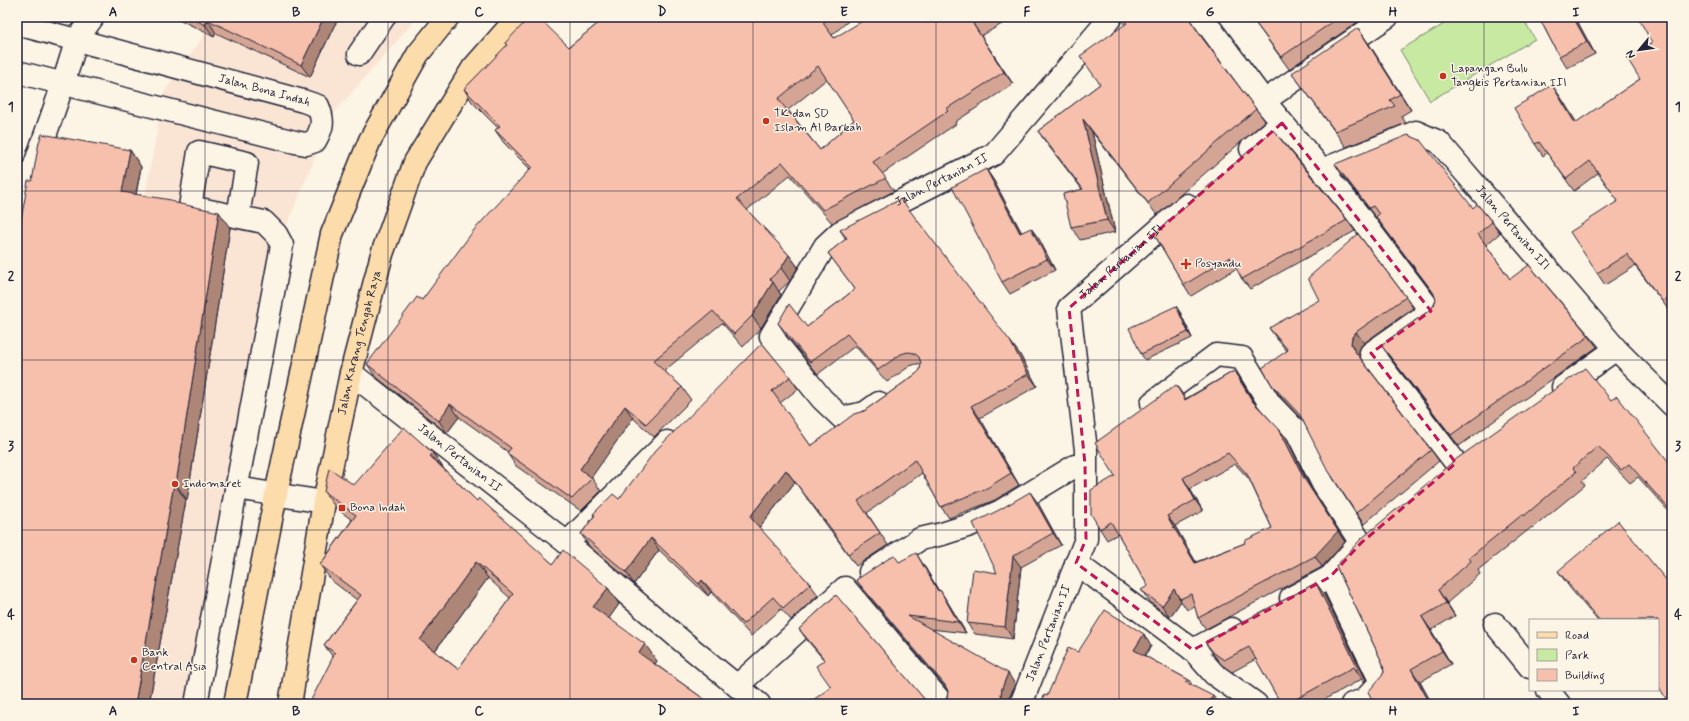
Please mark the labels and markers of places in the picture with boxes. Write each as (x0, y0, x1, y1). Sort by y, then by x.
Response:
place label: Lapangan Bulu Tangkis Pertanian III (1451, 61, 1567, 91)
marker: Lapangan Bulu Tangkis Pertanian III (1438, 71, 1448, 81)
place label: TK dan SD Islam Al Barkah (774, 106, 862, 136)
marker: TK dan SD Islam Al Barkah (761, 116, 771, 126)
place label: Posyandu (1195, 256, 1242, 272)
marker: Posyandu (1180, 258, 1192, 270)
place label: Indomaret (183, 476, 242, 492)
marker: Indomaret (170, 479, 180, 489)
place label: Bona Indah (350, 500, 406, 516)
marker: Bona Indah (337, 503, 347, 513)
place label: Bank Central Asia (142, 645, 207, 675)
marker: Bank Central Asia (129, 655, 139, 665)

